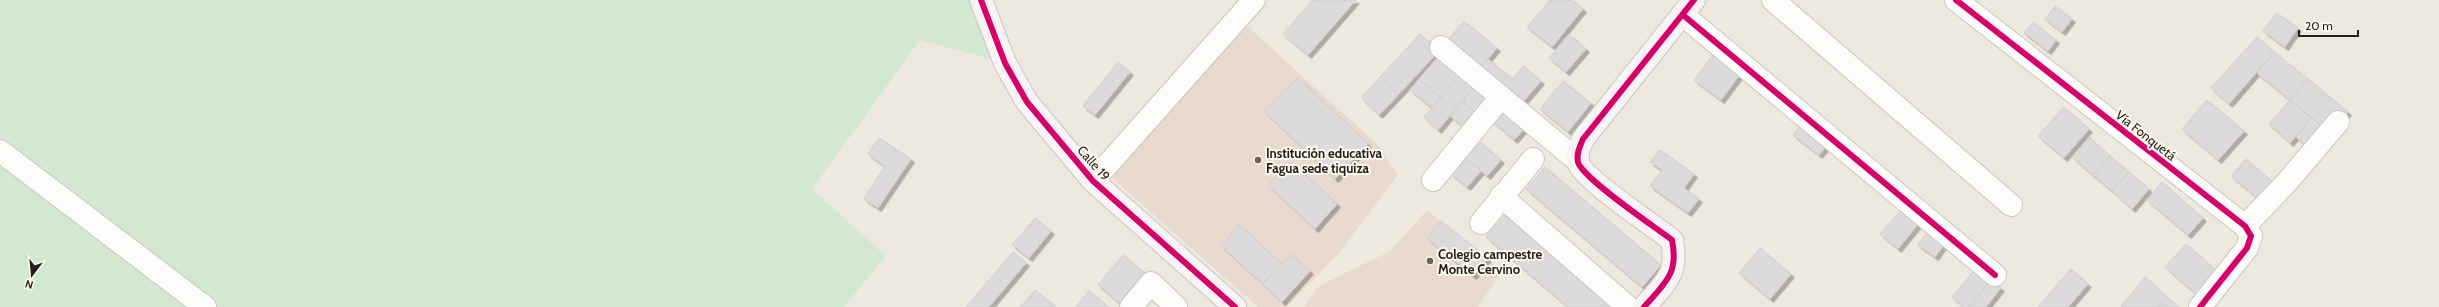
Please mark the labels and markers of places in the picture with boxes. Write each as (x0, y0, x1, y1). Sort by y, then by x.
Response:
place label: Institución educativa Fagua sede tiquiza (1266, 145, 1383, 176)
marker: Institución educativa Fagua sede tiquiza (1253, 155, 1263, 165)
place label: Colegio campestre Monte Cervino (1438, 246, 1542, 277)
marker: Colegio campestre Monte Cervino (1425, 256, 1435, 266)

